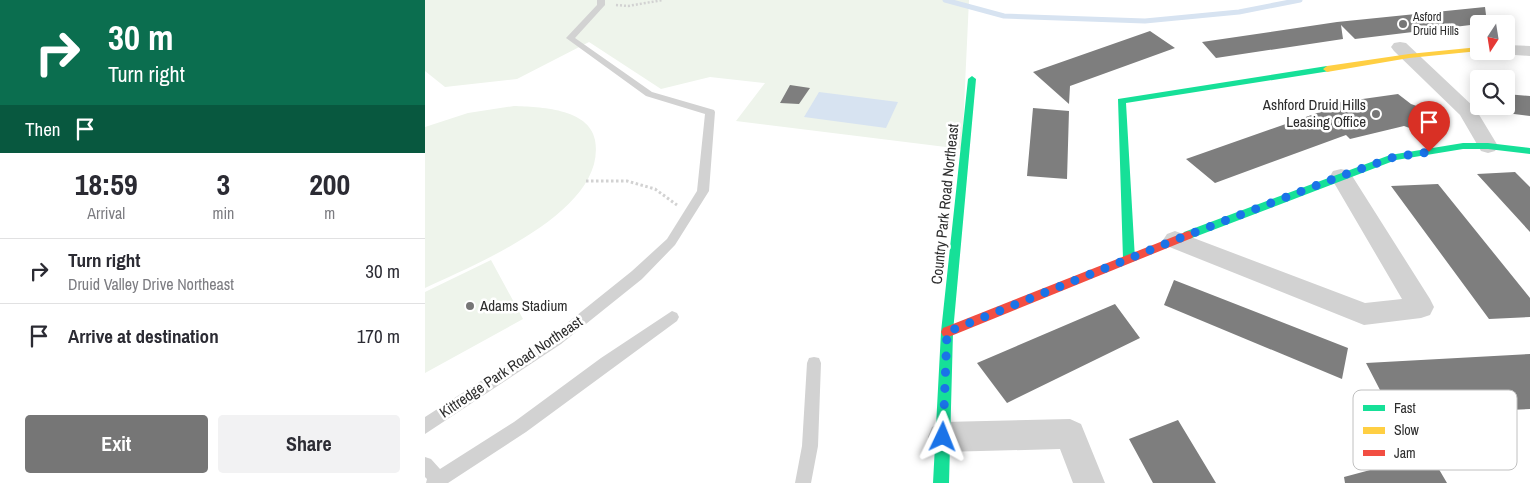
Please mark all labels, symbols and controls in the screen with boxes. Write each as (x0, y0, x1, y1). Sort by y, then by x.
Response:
place label: Asford Druid Hills (1412, 9, 1459, 39)
text: 30 m (108, 14, 173, 61)
north arrow (1470, 15, 1515, 60)
map controls (1470, 15, 1515, 115)
marker: Asford Druid Hills (1397, 18, 1409, 30)
icon: right (25, 20, 90, 85)
text: Turn right (108, 59, 185, 89)
button: search (1470, 70, 1515, 115)
place label: Ashford Druid Hills Leasing Office (1262, 94, 1366, 132)
pin (1408, 101, 1450, 152)
marker: Ashford Druid Hills Leasing Office (1370, 108, 1382, 120)
icon: arrive (1415, 108, 1443, 136)
icon: arrive (71, 115, 99, 143)
text: Then (25, 116, 61, 142)
street label: Country Park Road Northeast (926, 122, 963, 285)
text: 18:59 (75, 164, 138, 204)
text: 3 (217, 164, 230, 204)
text: 200 (309, 164, 350, 204)
text: Arrival (87, 202, 125, 224)
text: min (212, 202, 234, 224)
text: m (324, 202, 335, 224)
text: Turn right (68, 247, 140, 273)
icon: right (25, 257, 53, 285)
text: 30 m (365, 258, 400, 284)
text: Druid Valley Drive Northeast (68, 273, 234, 295)
place label: Adams Stadium (479, 295, 568, 316)
marker: Adams Stadium (464, 300, 476, 312)
street label: Kittredge Park Road Northeast (435, 311, 587, 422)
icon: arrive (25, 322, 53, 350)
text: Arrive at destination (68, 323, 219, 349)
text: 170 m (357, 323, 400, 349)
legend (1353, 390, 1517, 470)
text: Fast (1394, 399, 1416, 417)
position arrow (916, 410, 968, 462)
button: Exit (25, 415, 208, 473)
button: Share (218, 415, 400, 473)
text: Slow (1394, 421, 1420, 439)
text: Jam (1394, 444, 1416, 462)

